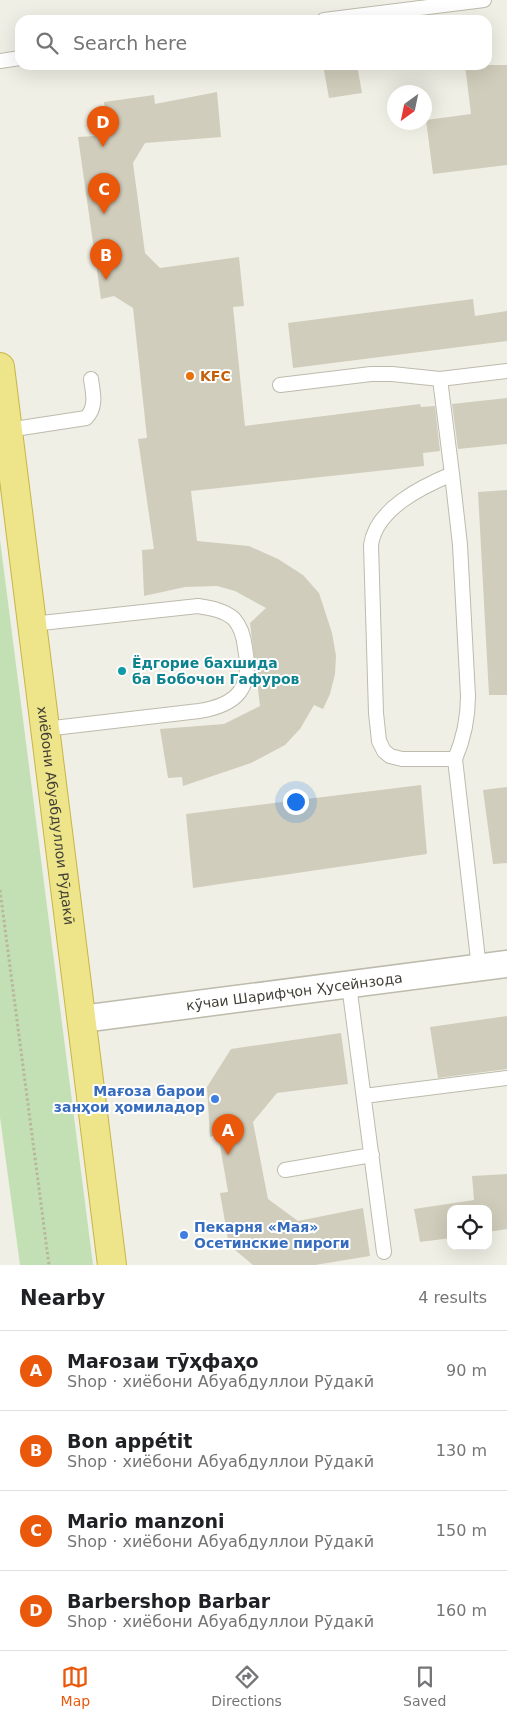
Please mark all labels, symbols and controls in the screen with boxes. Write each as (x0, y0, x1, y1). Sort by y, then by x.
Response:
search box (15, 15, 492, 70)
icon: search (33, 29, 61, 57)
text: Search here (73, 32, 187, 54)
north arrow (387, 85, 432, 130)
pin: D (87, 106, 119, 147)
pin: C (88, 173, 120, 214)
pin: B (90, 239, 122, 280)
place label: KFC (200, 368, 231, 384)
marker: KFC (184, 370, 196, 382)
place label: Ёдгорие бахшида ба Бобочон Гафуров (132, 655, 300, 687)
marker: Ёдгорие бахшида ба Бобочон Гафуров (116, 665, 128, 677)
street label: хиёбони Абуабдуллои Рӯдакӣ (34, 705, 78, 926)
your location (283, 789, 309, 815)
street label: кӯчаи Шарифҷон Ҳусейнзода (185, 970, 403, 1013)
place label: Мағоза барои занҳои ҳомиладор (54, 1083, 205, 1115)
marker: Мағоза барои занҳои ҳомиладор (209, 1093, 221, 1105)
pin: A (212, 1114, 244, 1155)
map controls (447, 1205, 492, 1250)
button: locate (447, 1205, 492, 1250)
place label: Пекарня «Мая» Осетинские пироги (194, 1219, 350, 1251)
marker: Пекарня «Мая» Осетинские пироги (178, 1229, 190, 1241)
text: Nearby (20, 1286, 105, 1310)
text: 4 results (418, 1288, 487, 1307)
text: Мағозаи тӯҳфаҳо (67, 1350, 259, 1372)
text: A (30, 1361, 42, 1380)
text: 90 m (446, 1361, 487, 1380)
text: Shop · хиёбони Абуабдуллои Рӯдакӣ (67, 1372, 374, 1391)
text: Bon appétit (67, 1430, 192, 1452)
text: B (30, 1441, 42, 1460)
text: 130 m (436, 1441, 487, 1460)
text: Shop · хиёбони Абуабдуллои Рӯдакӣ (67, 1452, 374, 1471)
text: Mario manzoni (67, 1510, 225, 1532)
text: C (30, 1521, 42, 1540)
text: 150 m (436, 1521, 487, 1540)
text: Shop · хиёбони Абуабдуллои Рӯдакӣ (67, 1532, 374, 1551)
text: Barbershop Barbar (67, 1590, 270, 1612)
text: D (29, 1601, 43, 1620)
text: 160 m (436, 1601, 487, 1620)
text: Shop · хиёбони Абуабдуллои Рӯдакӣ (67, 1612, 374, 1631)
tab: Map (61, 1663, 90, 1709)
tab: Directions (211, 1663, 282, 1709)
tab: Saved (403, 1663, 446, 1709)

